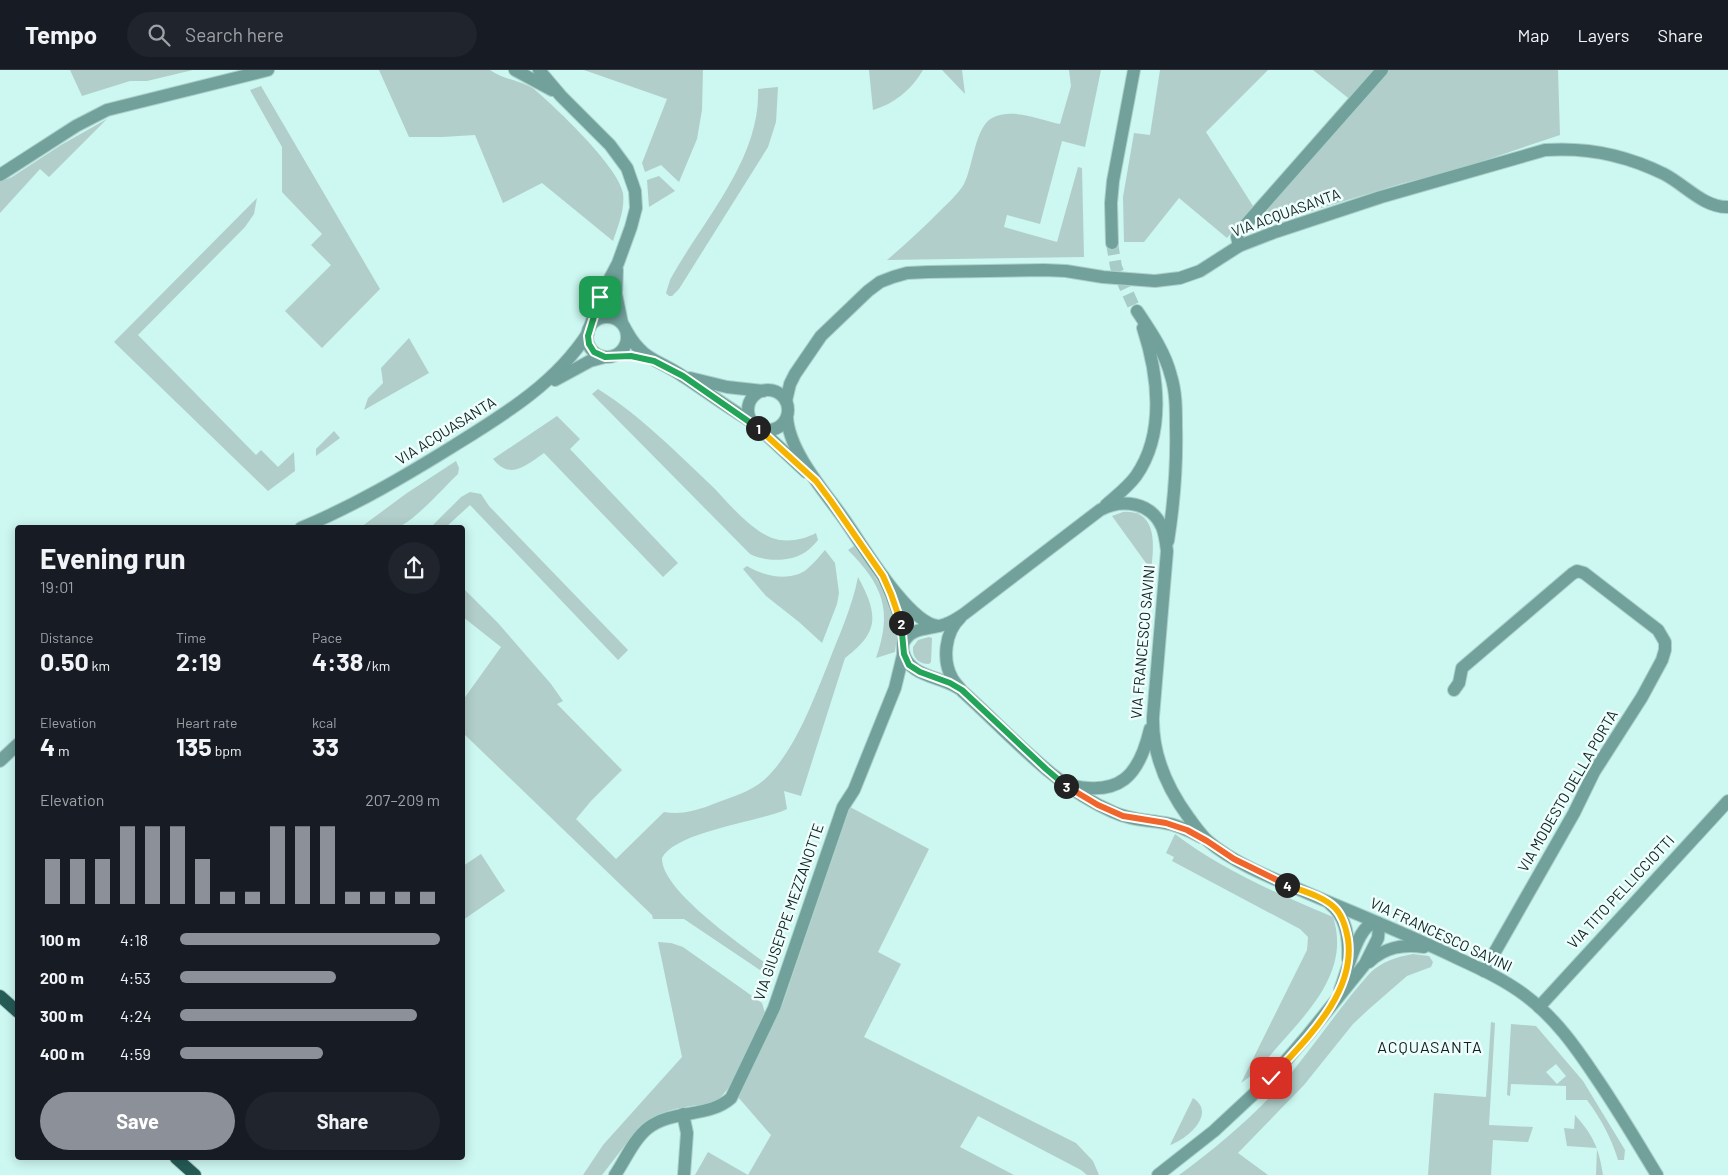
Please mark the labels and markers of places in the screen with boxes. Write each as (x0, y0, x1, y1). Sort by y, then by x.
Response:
pin (579, 276, 621, 318)
pin: 1 (746, 416, 770, 440)
pin: 2 (888, 610, 914, 636)
pin: 3 (1054, 774, 1078, 798)
pin: 4 (1274, 872, 1300, 898)
pin (1250, 1057, 1292, 1099)

